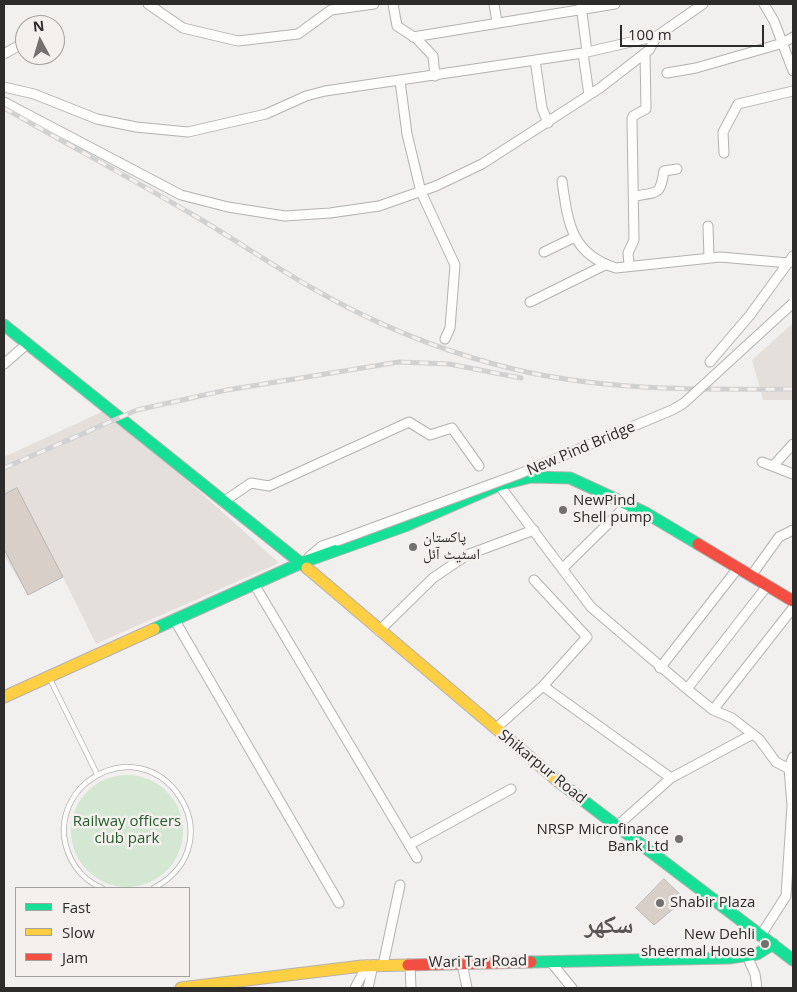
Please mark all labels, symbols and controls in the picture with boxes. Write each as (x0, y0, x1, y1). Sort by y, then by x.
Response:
north arrow (15, 15, 65, 65)
scale bar (622, 15, 766, 47)
text: N (32, 16, 45, 36)
text: 100 m (628, 24, 672, 44)
street label: New Pind Bridge (524, 418, 638, 480)
place label: NewPind Shell pump (573, 492, 652, 527)
marker: NewPind Shell pump (557, 504, 569, 516)
place label: پاکستان اسٹیٹ آئل (423, 529, 480, 564)
marker: پاکستان اسٹیٹ آئل (407, 541, 419, 553)
street label: Shikarpur Road (494, 726, 590, 808)
park label: Railway officers club park (73, 813, 181, 848)
place label: NRSP Microfinance Bank Ltd (537, 821, 669, 856)
marker: NRSP Microfinance Bank Ltd (673, 833, 685, 845)
legend (15, 887, 190, 977)
place label: Shabir Plaza (670, 894, 755, 912)
text: Fast (62, 897, 91, 917)
marker: Shabir Plaza (654, 897, 666, 909)
district label: سکھر (585, 911, 633, 941)
text: Slow (62, 922, 95, 942)
place label: New Dehli sheermal House (641, 926, 755, 961)
marker: New Dehli sheermal House (759, 938, 771, 950)
text: Jam (62, 947, 88, 967)
street label: Wari Tar Road (429, 952, 527, 972)

